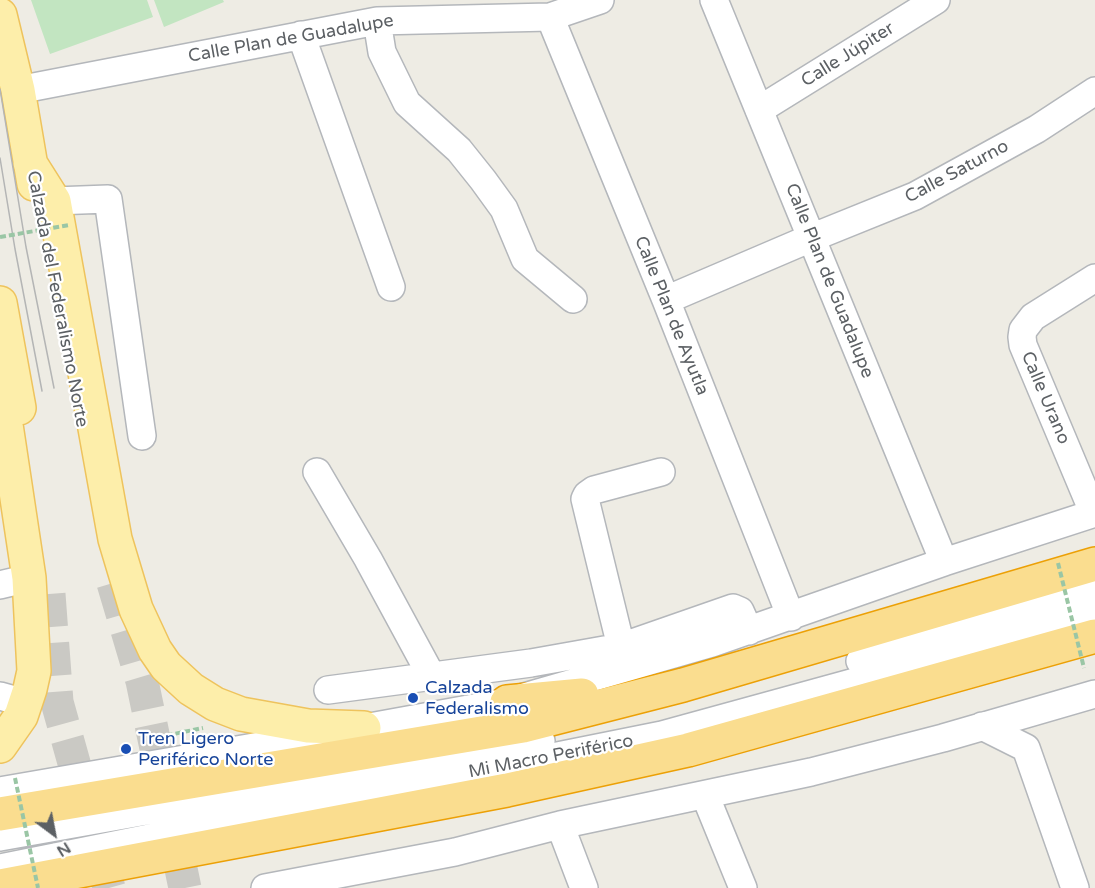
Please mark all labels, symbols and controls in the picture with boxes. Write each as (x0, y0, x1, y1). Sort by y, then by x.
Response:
street label: Calle Plan de Guadalupe (187, 10, 395, 68)
street label: Calle Júpiter (798, 18, 898, 92)
street label: Calle Saturno (902, 136, 1012, 208)
street label: Calzada del Federalismo Norte (22, 169, 92, 429)
street label: Calle Plan de Guadalupe (780, 180, 878, 382)
street label: Calle Plan de Ayutla (629, 233, 713, 399)
street label: Calle Urano (1016, 348, 1074, 448)
place label: Calzada Federalismo (425, 677, 529, 720)
marker: Calzada Federalismo (406, 691, 420, 705)
place label: Tren Ligero Periférico Norte (138, 728, 273, 771)
street label: Mi Macro Periférico (467, 730, 635, 784)
marker: Tren Ligero Periférico Norte (119, 742, 133, 756)
north arrow (24, 804, 84, 864)
text: N (53, 837, 74, 861)

